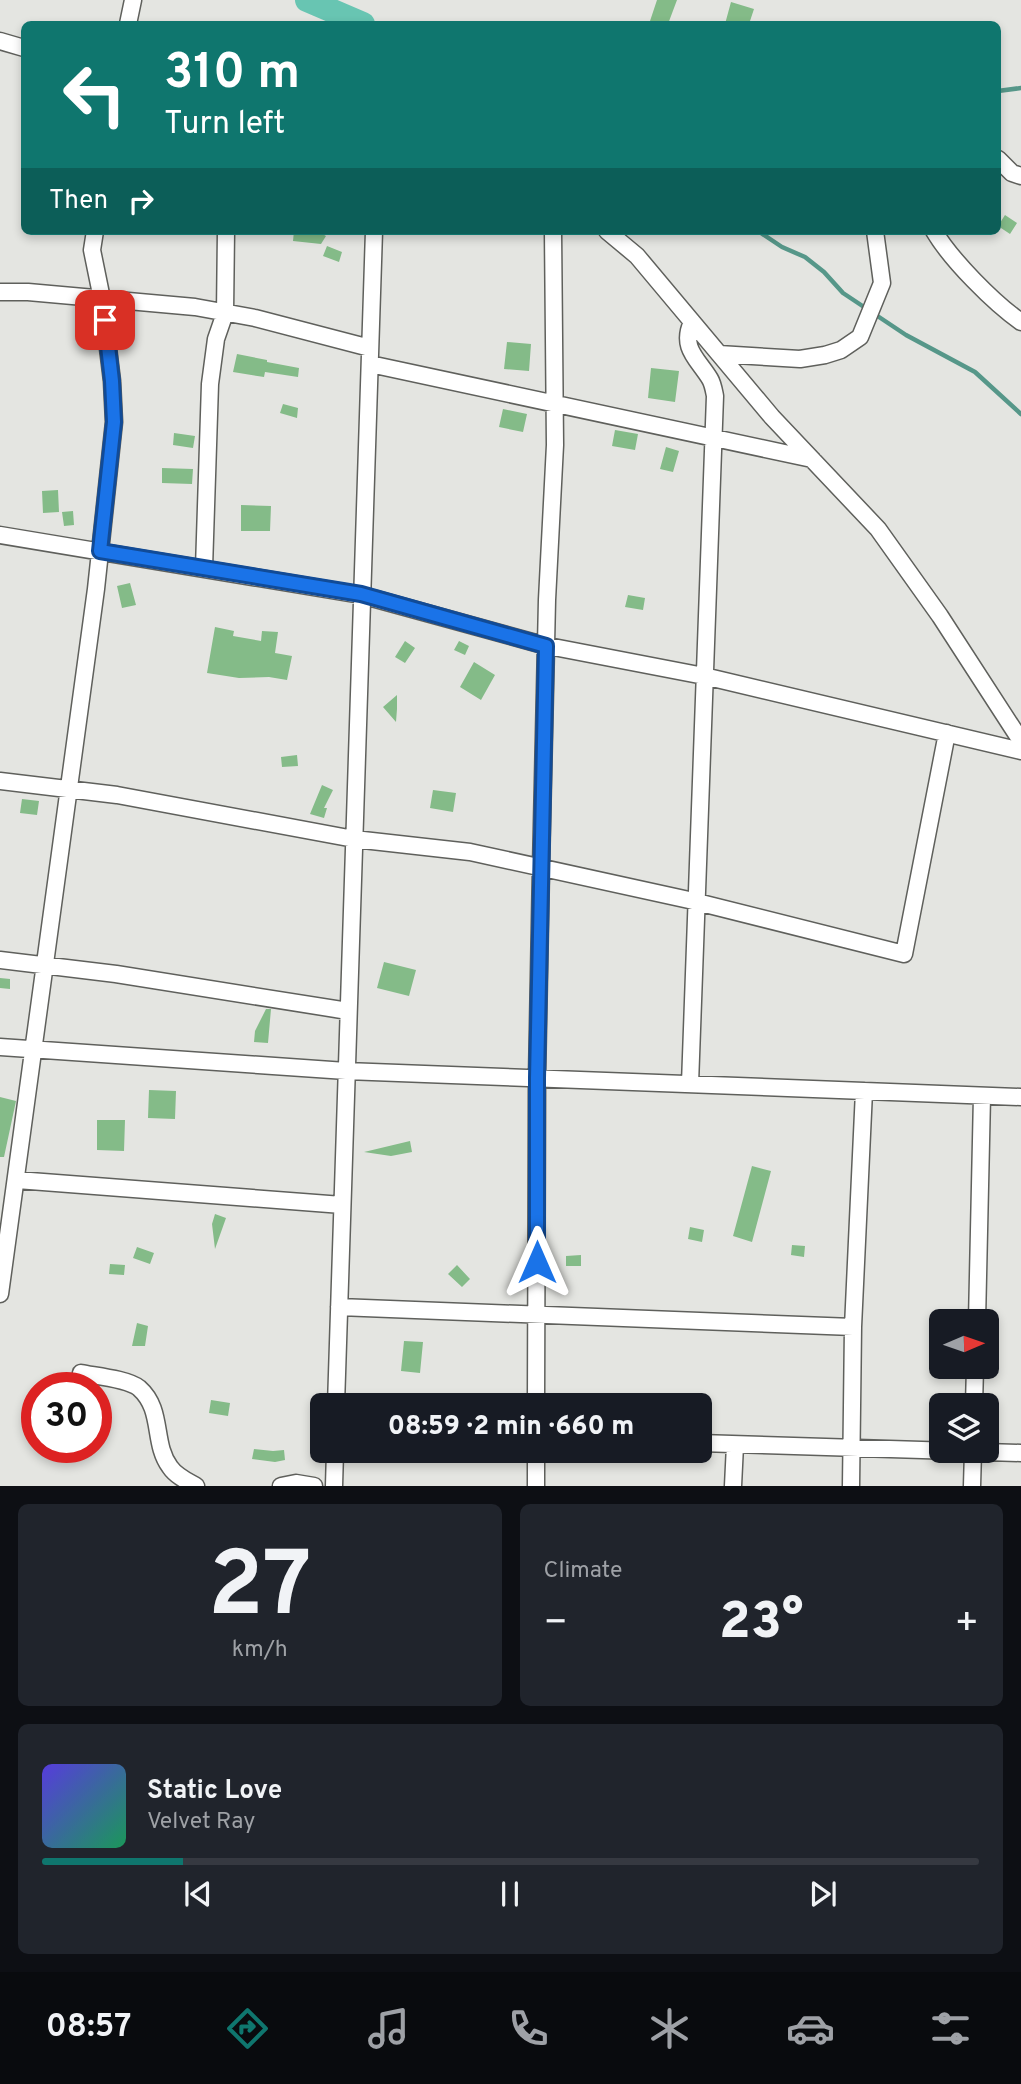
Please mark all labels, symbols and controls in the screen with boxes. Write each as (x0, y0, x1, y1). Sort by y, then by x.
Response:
text: 310 m (164, 44, 300, 106)
icon: left (49, 49, 140, 140)
text: Turn left (164, 105, 285, 145)
icon: right (122, 182, 160, 220)
text: Then (49, 185, 108, 218)
pin (75, 290, 135, 350)
icon: arrive (86, 301, 124, 339)
position arrow (500, 1225, 574, 1299)
north arrow (929, 1309, 999, 1379)
map controls (929, 1309, 999, 1463)
speed limit sign: 30 (21, 1372, 112, 1463)
button: layers (929, 1393, 999, 1463)
text: 08:59 · 2 min · 660 m (388, 1411, 634, 1444)
text: 27 (208, 1533, 312, 1648)
text: Climate (544, 1557, 622, 1586)
text: 23° (719, 1591, 804, 1657)
text: − (544, 1600, 568, 1649)
text: + (954, 1600, 979, 1649)
text: km/h (232, 1636, 288, 1665)
text: Static Love (147, 1775, 282, 1808)
text: Velvet Ray (147, 1808, 255, 1837)
icon: previous (179, 1875, 217, 1913)
icon: pause (491, 1875, 529, 1913)
icon: next (804, 1875, 842, 1913)
icon: directions (223, 2004, 272, 2053)
icon: music (364, 2004, 413, 2053)
icon: phone (504, 2004, 553, 2053)
icon: climate (645, 2004, 694, 2053)
icon: car (786, 2004, 835, 2053)
icon: filters (926, 2004, 975, 2053)
text: 08:57 (46, 2008, 131, 2048)

